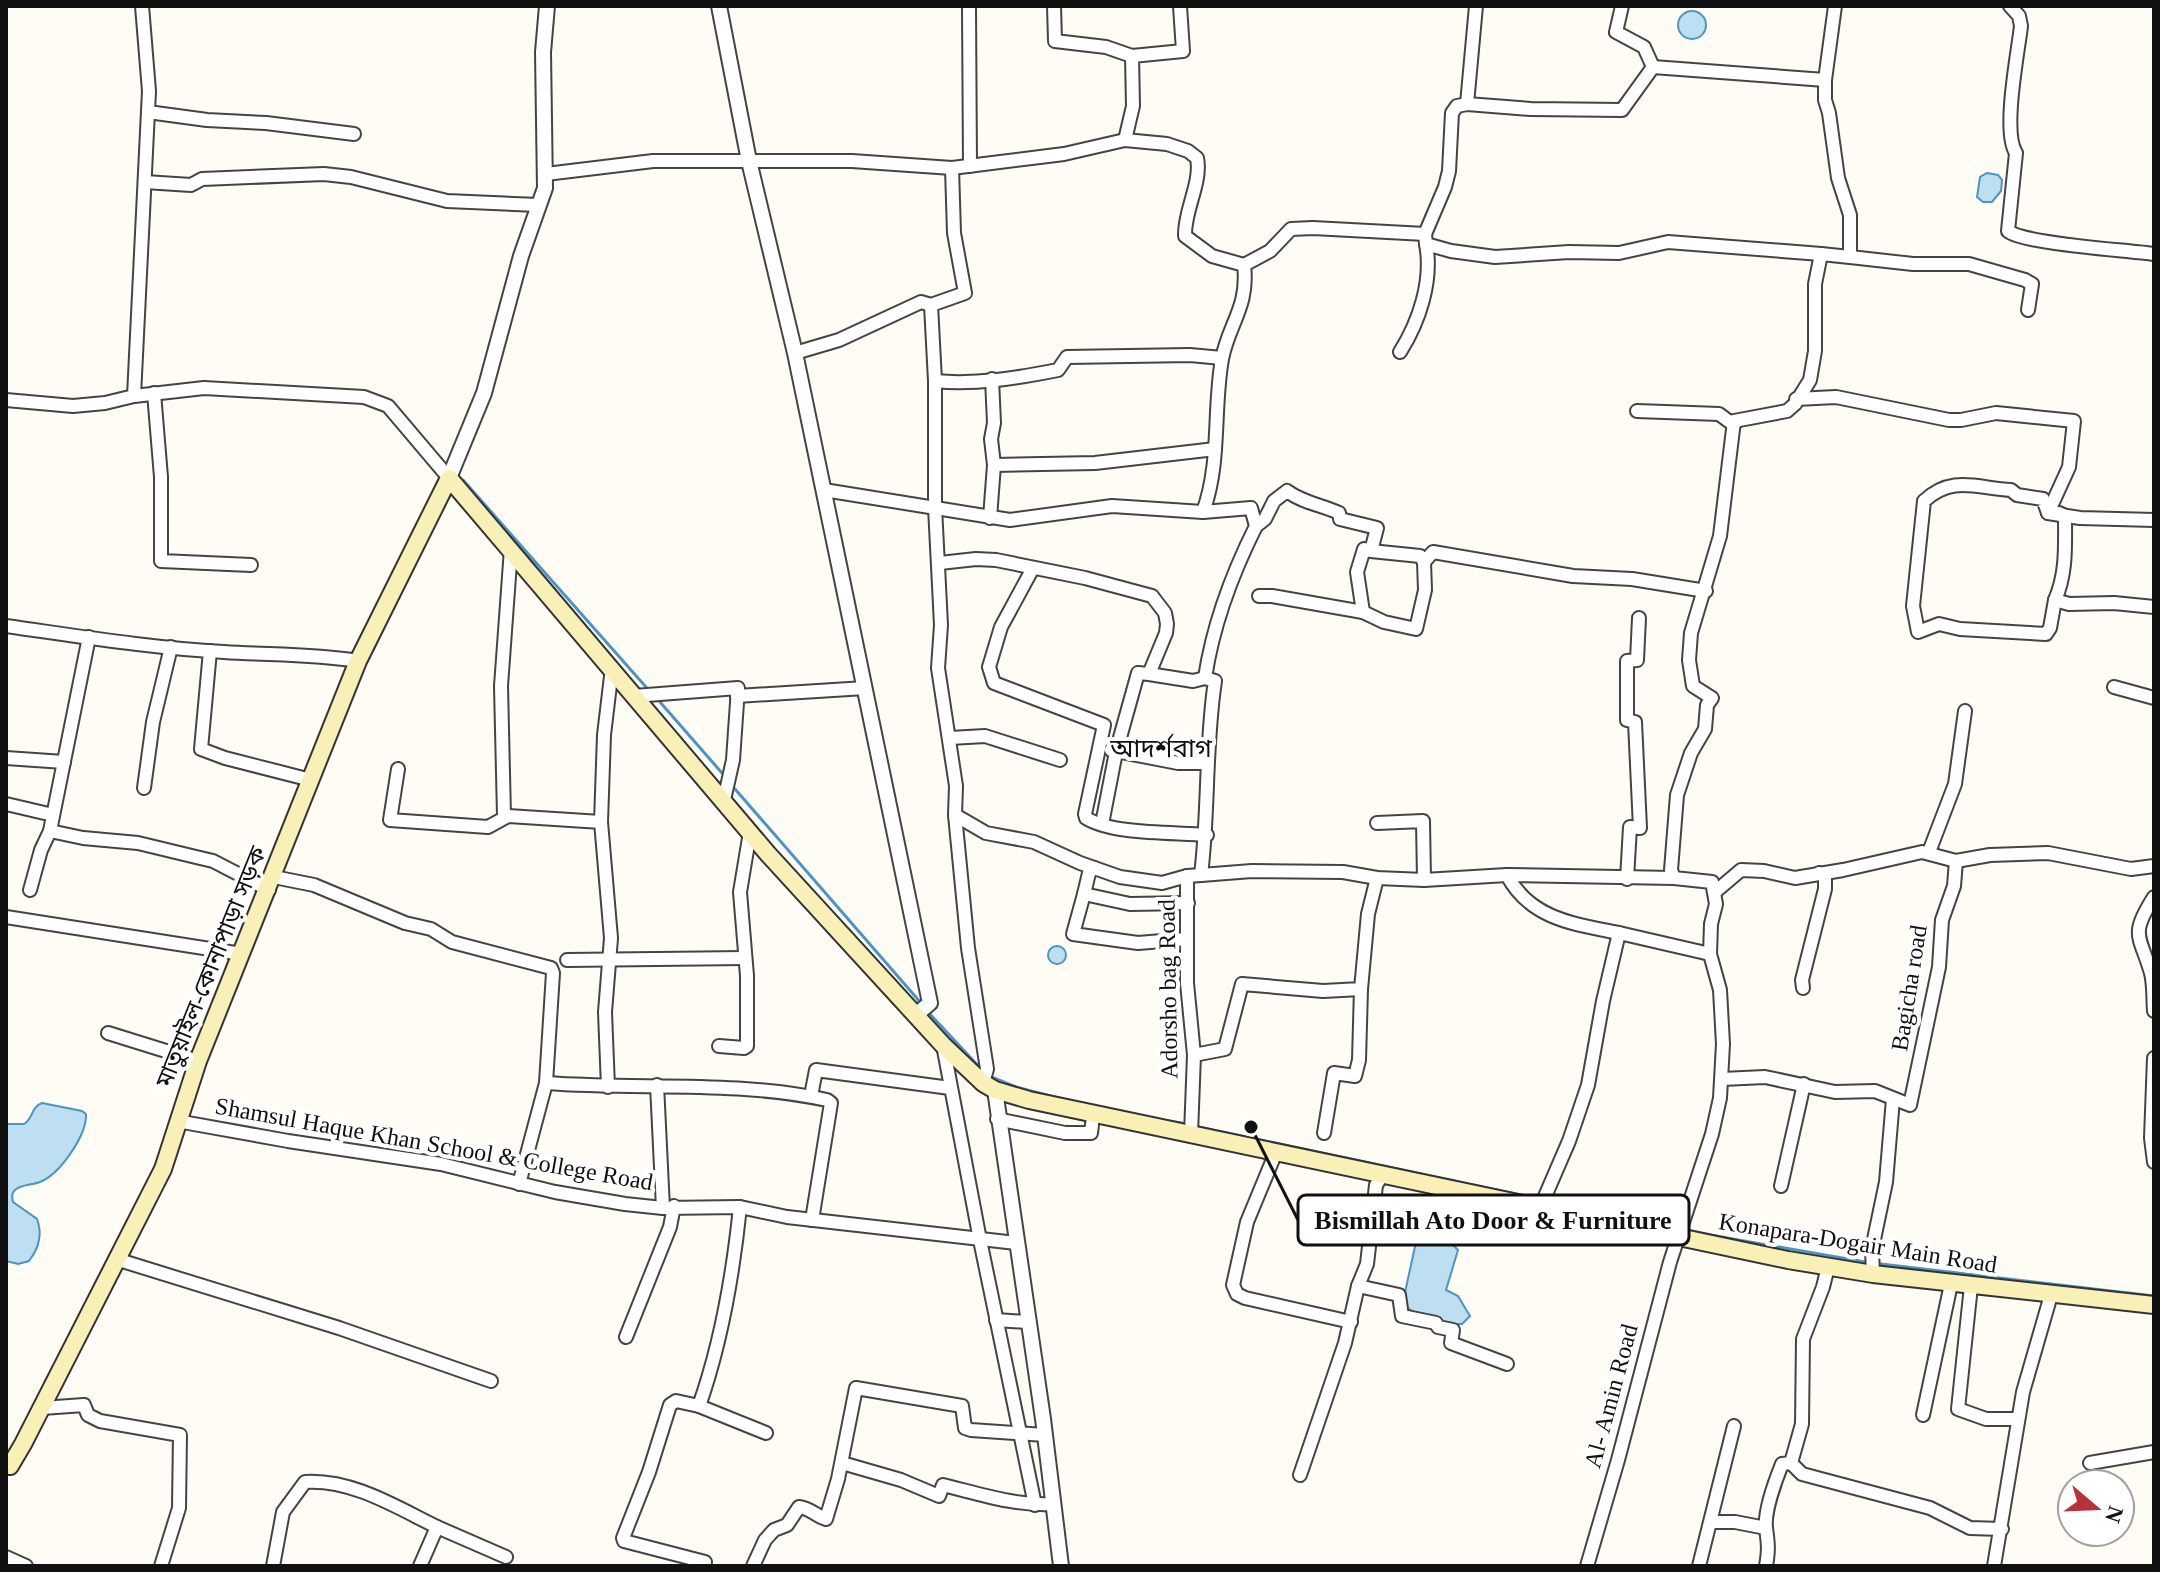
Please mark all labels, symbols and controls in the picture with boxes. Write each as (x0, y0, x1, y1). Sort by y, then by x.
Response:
district label: আদর্শবাগ (1109, 733, 1213, 763)
street label: মাতুয়াইল-কোনাপাড়া সড়ক (149, 842, 273, 1093)
street label: Adorsho bag Road (1153, 899, 1183, 1079)
street label: Bagicha road (1886, 923, 1932, 1053)
street label: Shamsul Haque Khan School & College Road (213, 1093, 655, 1195)
callout: Bismillah Ato Door & Furniture (1298, 1195, 1689, 1245)
text: Bismillah Ato Door & Furniture (1314, 1206, 1672, 1235)
street label: Konapara-Dogair Main Road (1717, 1208, 1999, 1278)
street label: Al- Amin Road (1579, 1321, 1643, 1471)
north arrow (2056, 1468, 2136, 1548)
text: N (2100, 1503, 2129, 1526)

